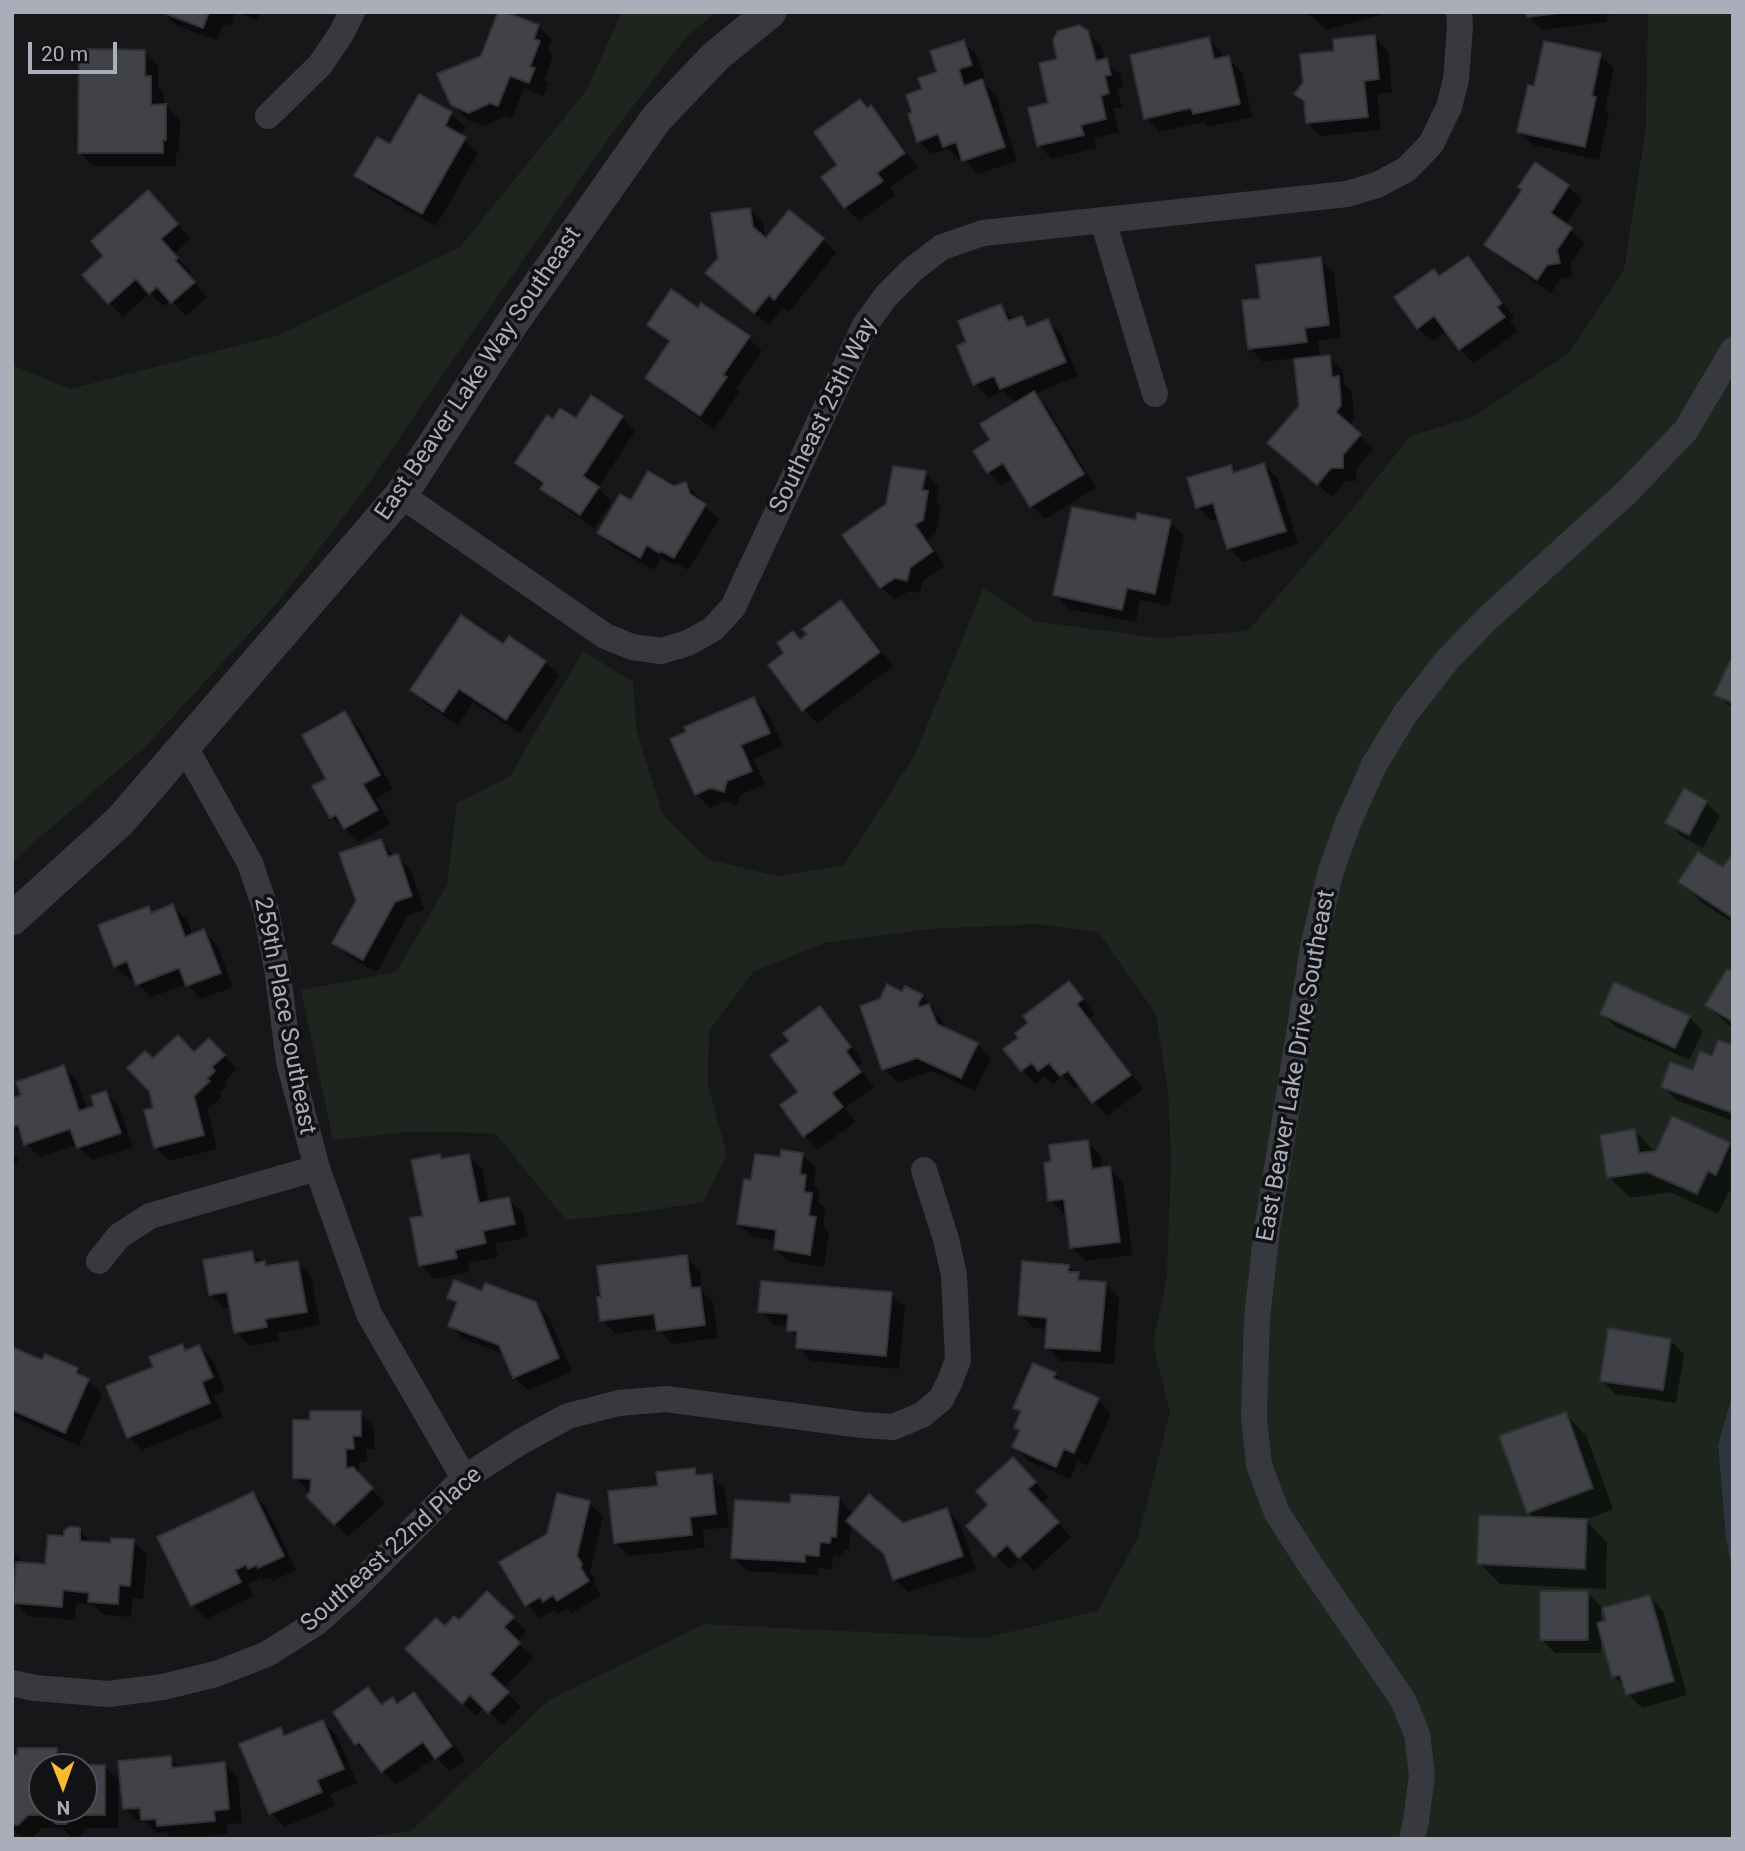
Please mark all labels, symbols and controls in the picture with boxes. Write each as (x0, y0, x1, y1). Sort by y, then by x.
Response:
scale bar (32, 28, 121, 72)
text: 20 m (41, 42, 88, 66)
street label: East Beaver Lake Way Southeast (370, 222, 588, 526)
street label: Southeast 25th Way (764, 314, 884, 518)
street label: East Beaver Lake Drive Southeast (1252, 888, 1342, 1244)
street label: 259th Place Southeast (247, 895, 321, 1137)
street label: Southeast 22nd Place (296, 1461, 488, 1639)
north arrow (28, 1753, 98, 1823)
text: N (56, 1796, 70, 1819)

